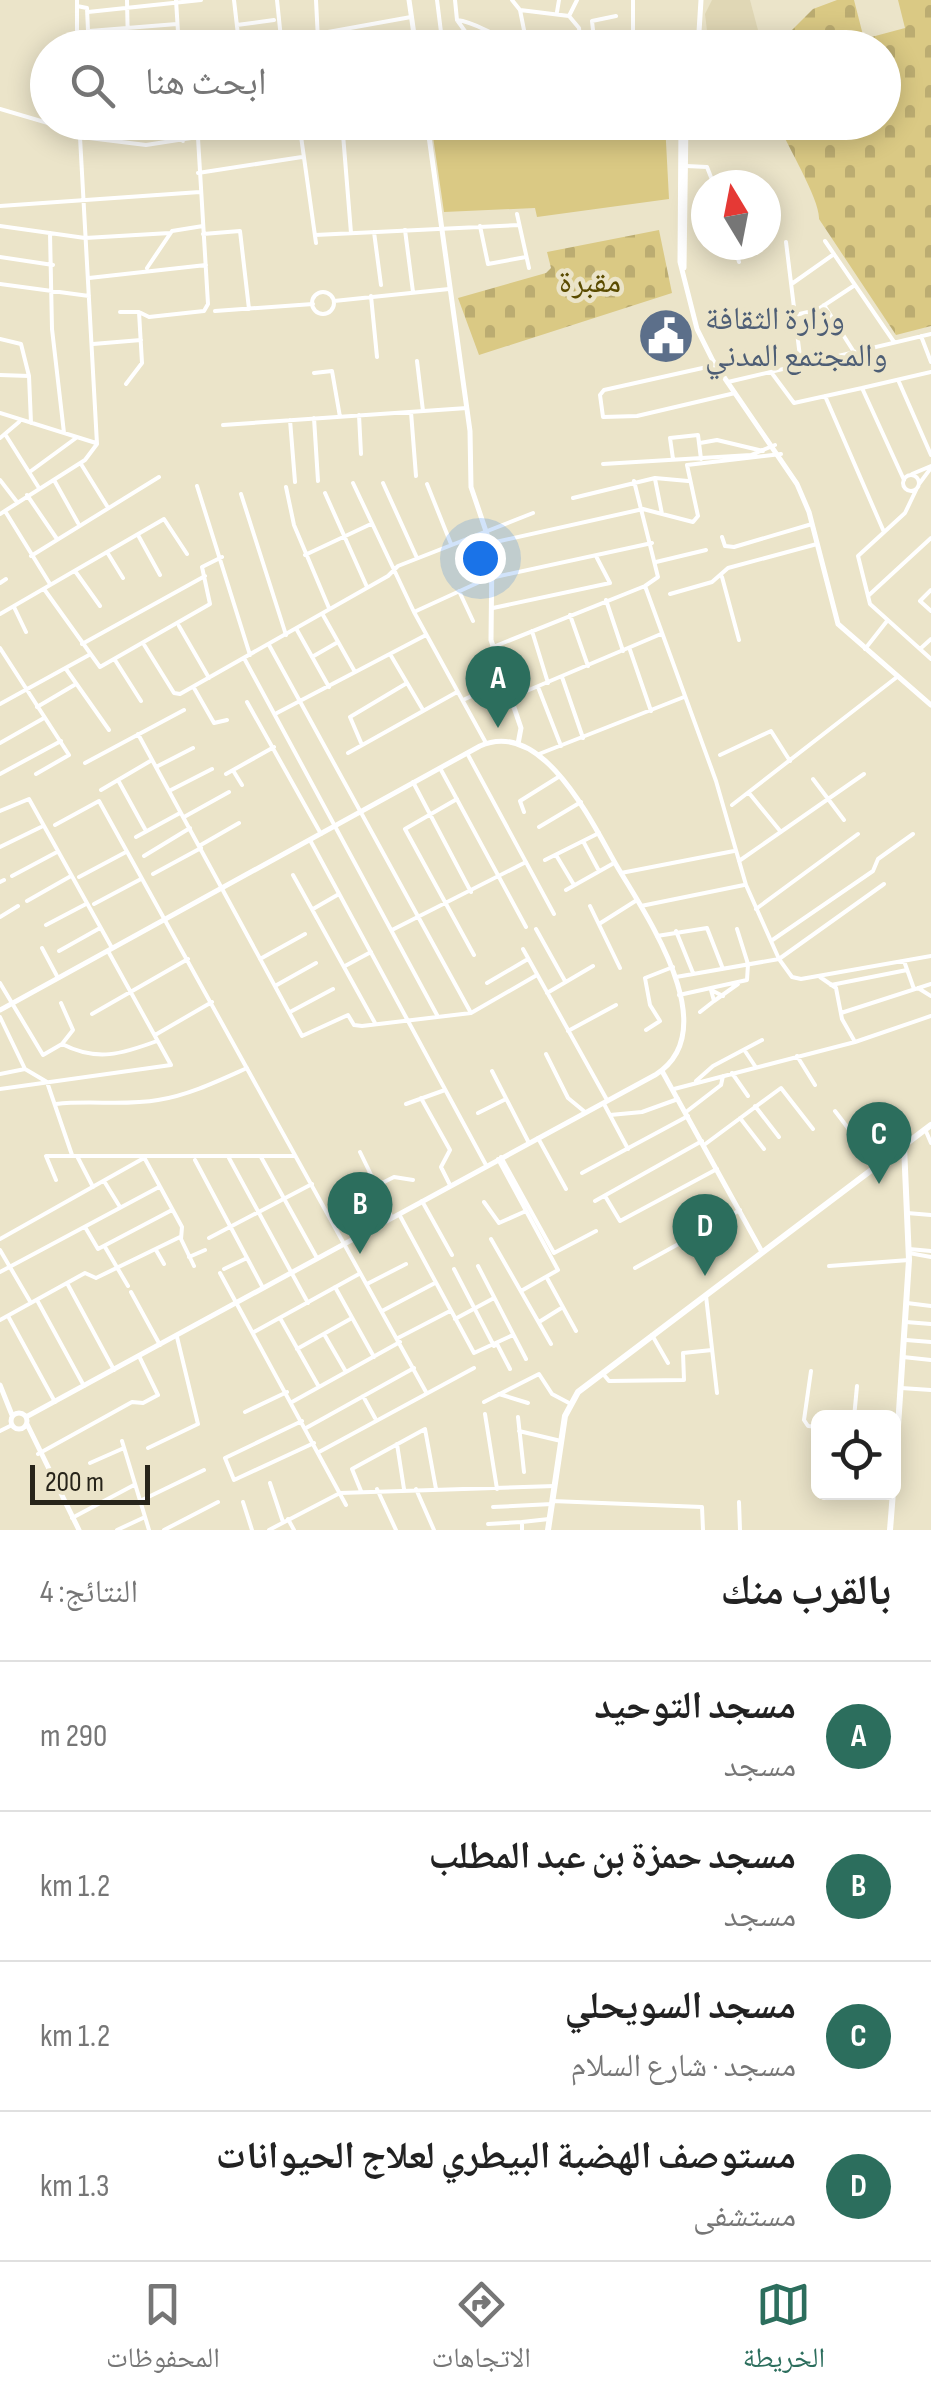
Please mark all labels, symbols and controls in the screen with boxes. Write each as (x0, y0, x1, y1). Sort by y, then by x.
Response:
search box (30, 30, 901, 140)
icon: search (65, 58, 120, 113)
text: ابحث هنا (145, 60, 267, 105)
north arrow (691, 170, 781, 260)
park label: مقبرة (559, 263, 621, 302)
place label: وزارة الثقافة والمجتمع المدني (705, 300, 888, 380)
public building icon: وزارة الثقافة والمجتمع المدني (636, 306, 696, 366)
your location (455, 533, 506, 584)
pin: A (466, 646, 530, 728)
pin: C (846, 1102, 912, 1184)
pin: B (328, 1172, 392, 1254)
pin: D (672, 1194, 738, 1276)
map controls (811, 1410, 901, 1500)
button: locate (811, 1410, 901, 1500)
scale bar (30, 1460, 150, 1504)
text: 200 m (45, 1466, 104, 1499)
text: بالقرب منك (721, 1566, 891, 1617)
text: النتائج: 4 (40, 1573, 138, 1612)
text: مسجد التوحيد (594, 1684, 796, 1729)
text: 290 m (40, 1717, 107, 1756)
text: A (851, 1717, 866, 1756)
text: مسجد (724, 1747, 796, 1786)
text: مسجد حمزة بن عبد المطلب (429, 1834, 796, 1879)
text: 1.2 km (40, 1867, 110, 1906)
text: B (851, 1867, 866, 1906)
text: مسجد (724, 1897, 796, 1936)
text: مسجد السويحلي (565, 1984, 796, 2029)
text: 1.2 km (40, 2017, 110, 2056)
text: C (850, 2017, 867, 2056)
text: مسجد · شارع السلام (570, 2047, 796, 2086)
text: مستوصف الهضبة البيطري لعلاج الحيوانات (216, 2134, 796, 2179)
text: 1.3 km (40, 2167, 109, 2206)
text: D (850, 2167, 867, 2206)
text: مستشفى (693, 2197, 796, 2236)
tab: المحفوظات (106, 2277, 220, 2385)
tab: الاتجاهات (432, 2277, 531, 2385)
tab: الخريطة (743, 2277, 825, 2385)

